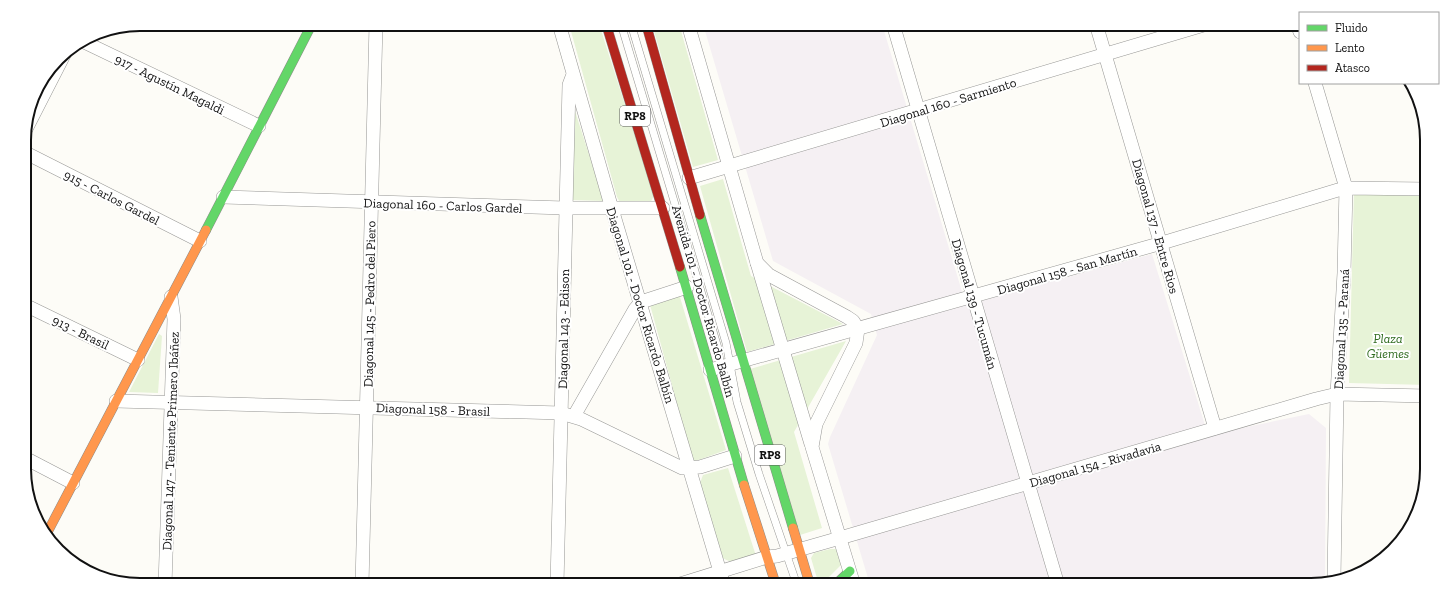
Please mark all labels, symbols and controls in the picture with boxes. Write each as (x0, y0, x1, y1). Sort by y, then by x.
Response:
legend (1299, 12, 1439, 84)
text: Fluido (1335, 21, 1368, 35)
text: Lento (1335, 41, 1365, 55)
street label: 917 - Agustín Magaldi (112, 51, 227, 118)
text: Atasco (1335, 61, 1370, 75)
street label: Diagonal 160 - Sarmiento (878, 75, 1018, 130)
road number: RP8 (620, 106, 650, 126)
street label: Diagonal 137 - Entre Rios (1129, 157, 1182, 295)
street label: 915 - Carlos Gardel (61, 167, 163, 228)
street label: Diagonal 160 - Carlos Gardel (363, 195, 523, 216)
street label: Avenida 101 - Doctor Ricardo Balbín (669, 203, 738, 399)
street label: Diagonal 101 - Doctor Ricardo Balbín (603, 205, 678, 406)
street label: Diagonal 145 - Pedro del Piero (361, 220, 378, 387)
street label: Diagonal 139 - Tucumán (949, 237, 1000, 372)
street label: Diagonal 158 - San Martín (996, 243, 1139, 298)
street label: Diagonal 143 - Edison (555, 268, 572, 389)
street label: Diagonal 135 - Paraná (1331, 268, 1352, 390)
street label: 913 - Brasil (50, 312, 112, 353)
street label: Diagonal 147 - Teniente Primero Ibáñez (159, 331, 182, 551)
park label: Plaza Güemes (1367, 331, 1409, 361)
street label: Diagonal 158 - Brasil (376, 400, 491, 419)
street label: Diagonal 154 - Rivadavia (1028, 438, 1163, 490)
road number: RP8 (755, 445, 785, 465)

